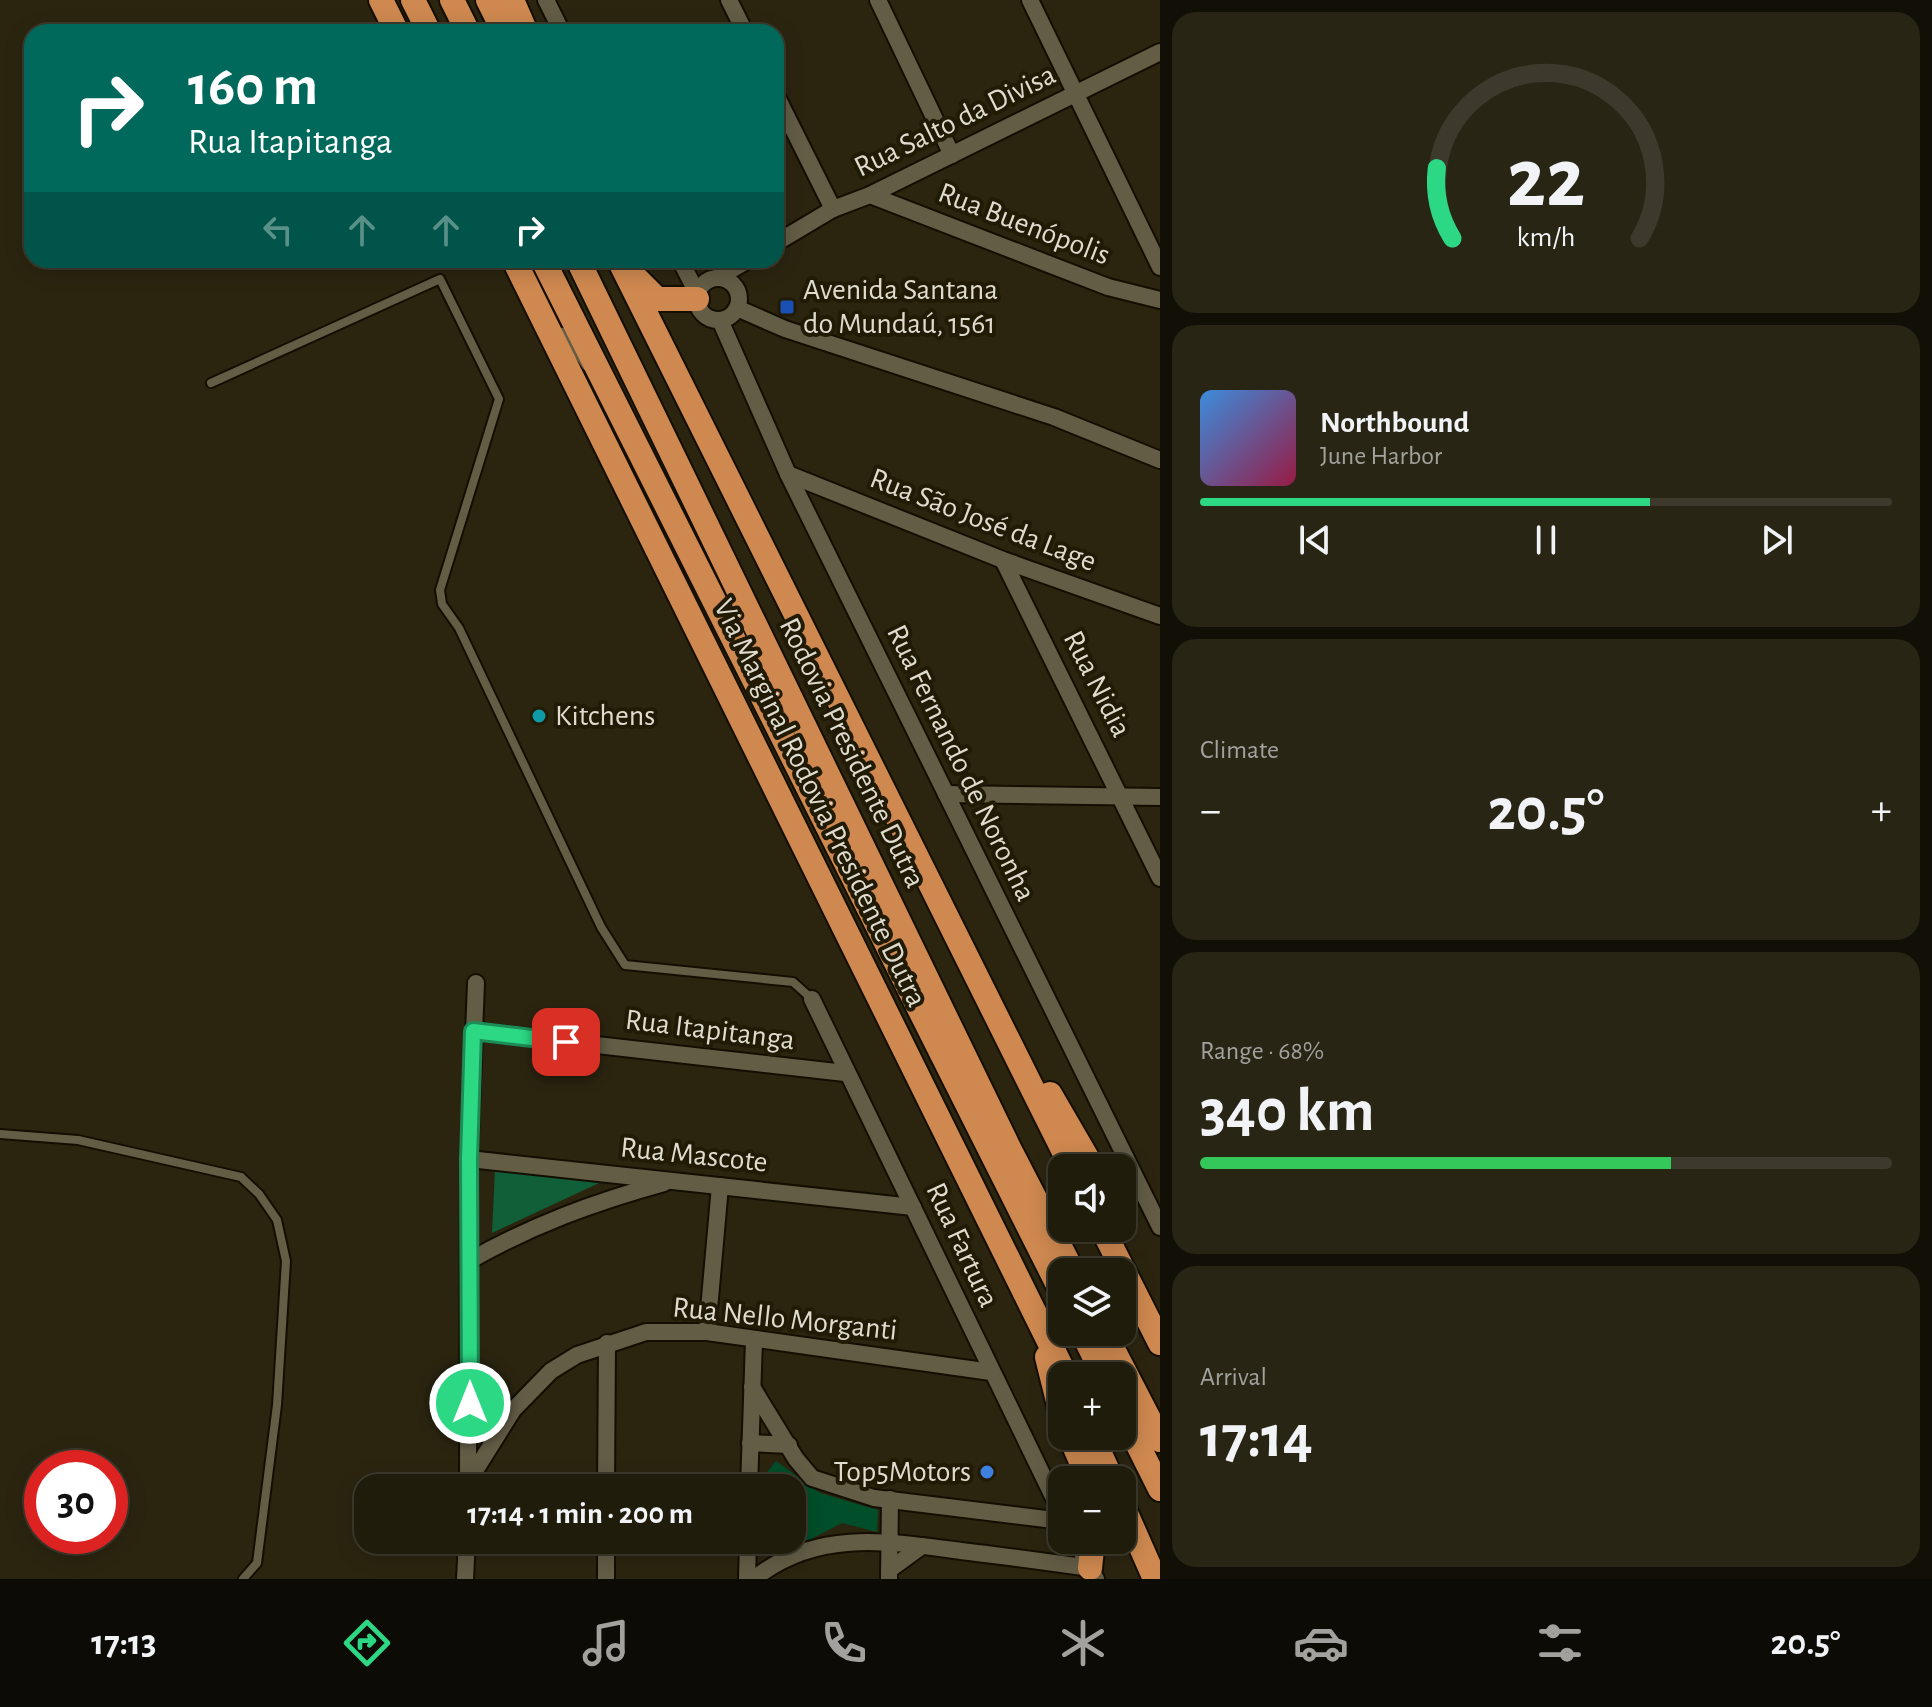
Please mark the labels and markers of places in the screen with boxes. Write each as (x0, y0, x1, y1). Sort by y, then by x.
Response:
place label: Avenida Santana do Mundaú, 1561 (803, 275, 998, 339)
marker: Avenida Santana do Mundaú, 1561 (778, 298, 796, 316)
place label: Kitchens (555, 701, 655, 731)
marker: Kitchens (530, 707, 548, 725)
pin (532, 1008, 600, 1076)
place label: Top5Motors (834, 1457, 971, 1487)
marker: Top5Motors (978, 1463, 996, 1481)

